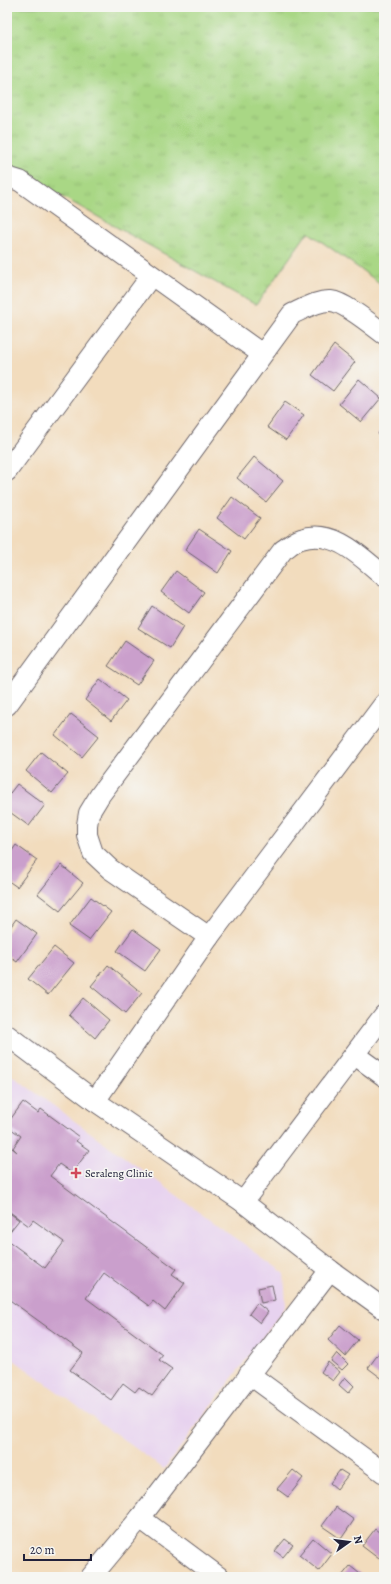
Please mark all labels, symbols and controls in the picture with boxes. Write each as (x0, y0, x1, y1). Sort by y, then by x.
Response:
place label: Seraleng Clinic (85, 1166, 153, 1181)
marker: Seraleng Clinic (70, 1167, 82, 1179)
north arrow (329, 1522, 369, 1562)
text: N (350, 1534, 366, 1545)
scale bar (24, 1536, 91, 1562)
text: 20 m (30, 1542, 54, 1558)

